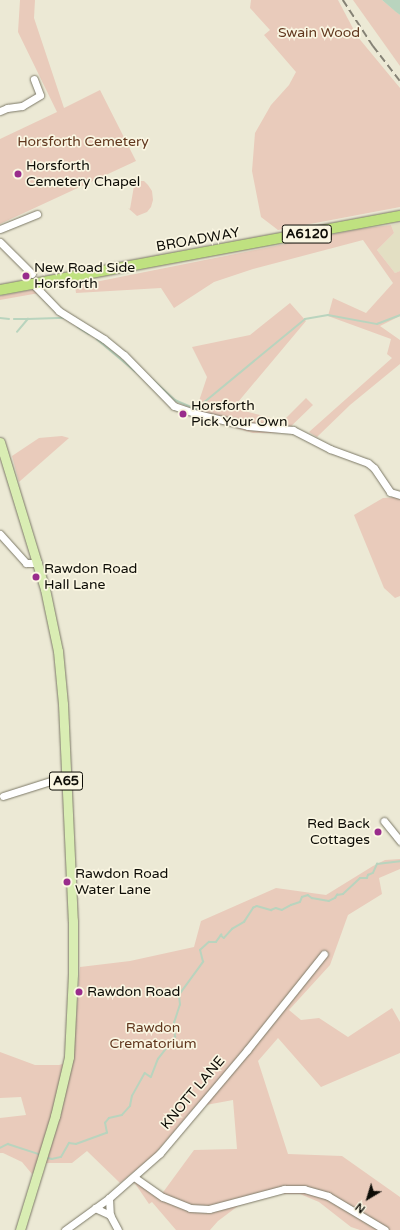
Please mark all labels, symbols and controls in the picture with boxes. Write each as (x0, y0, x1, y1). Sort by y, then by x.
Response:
park label: Swain Wood (278, 25, 360, 41)
park label: Horsforth Cemetery (17, 134, 149, 150)
place label: Horsforth Cemetery Chapel (26, 158, 140, 190)
marker: Horsforth Cemetery Chapel (13, 169, 23, 179)
road number: A6120 (281, 223, 333, 245)
street label: BROADWAY (155, 224, 241, 256)
place label: New Road Side Horsforth (34, 260, 135, 292)
marker: New Road Side Horsforth (21, 271, 31, 281)
place label: Horsforth Pick Your Own (191, 398, 287, 430)
marker: Horsforth Pick Your Own (178, 409, 188, 419)
place label: Rawdon Road Hall Lane (44, 561, 137, 594)
marker: Rawdon Road Hall Lane (31, 572, 41, 582)
road number: A65 (48, 770, 84, 792)
place label: Red Back Cottages (307, 816, 370, 848)
marker: Red Back Cottages (373, 827, 383, 837)
place label: Rawdon Road Water Lane (75, 866, 168, 898)
marker: Rawdon Road Water Lane (62, 877, 72, 887)
place label: Rawdon Road (87, 984, 180, 1000)
marker: Rawdon Road (74, 987, 84, 997)
park label: Rawdon Crematorium (109, 1020, 197, 1052)
street label: KNOTT LANE (157, 1053, 229, 1133)
north arrow (348, 1178, 388, 1218)
text: N (353, 1200, 368, 1216)

